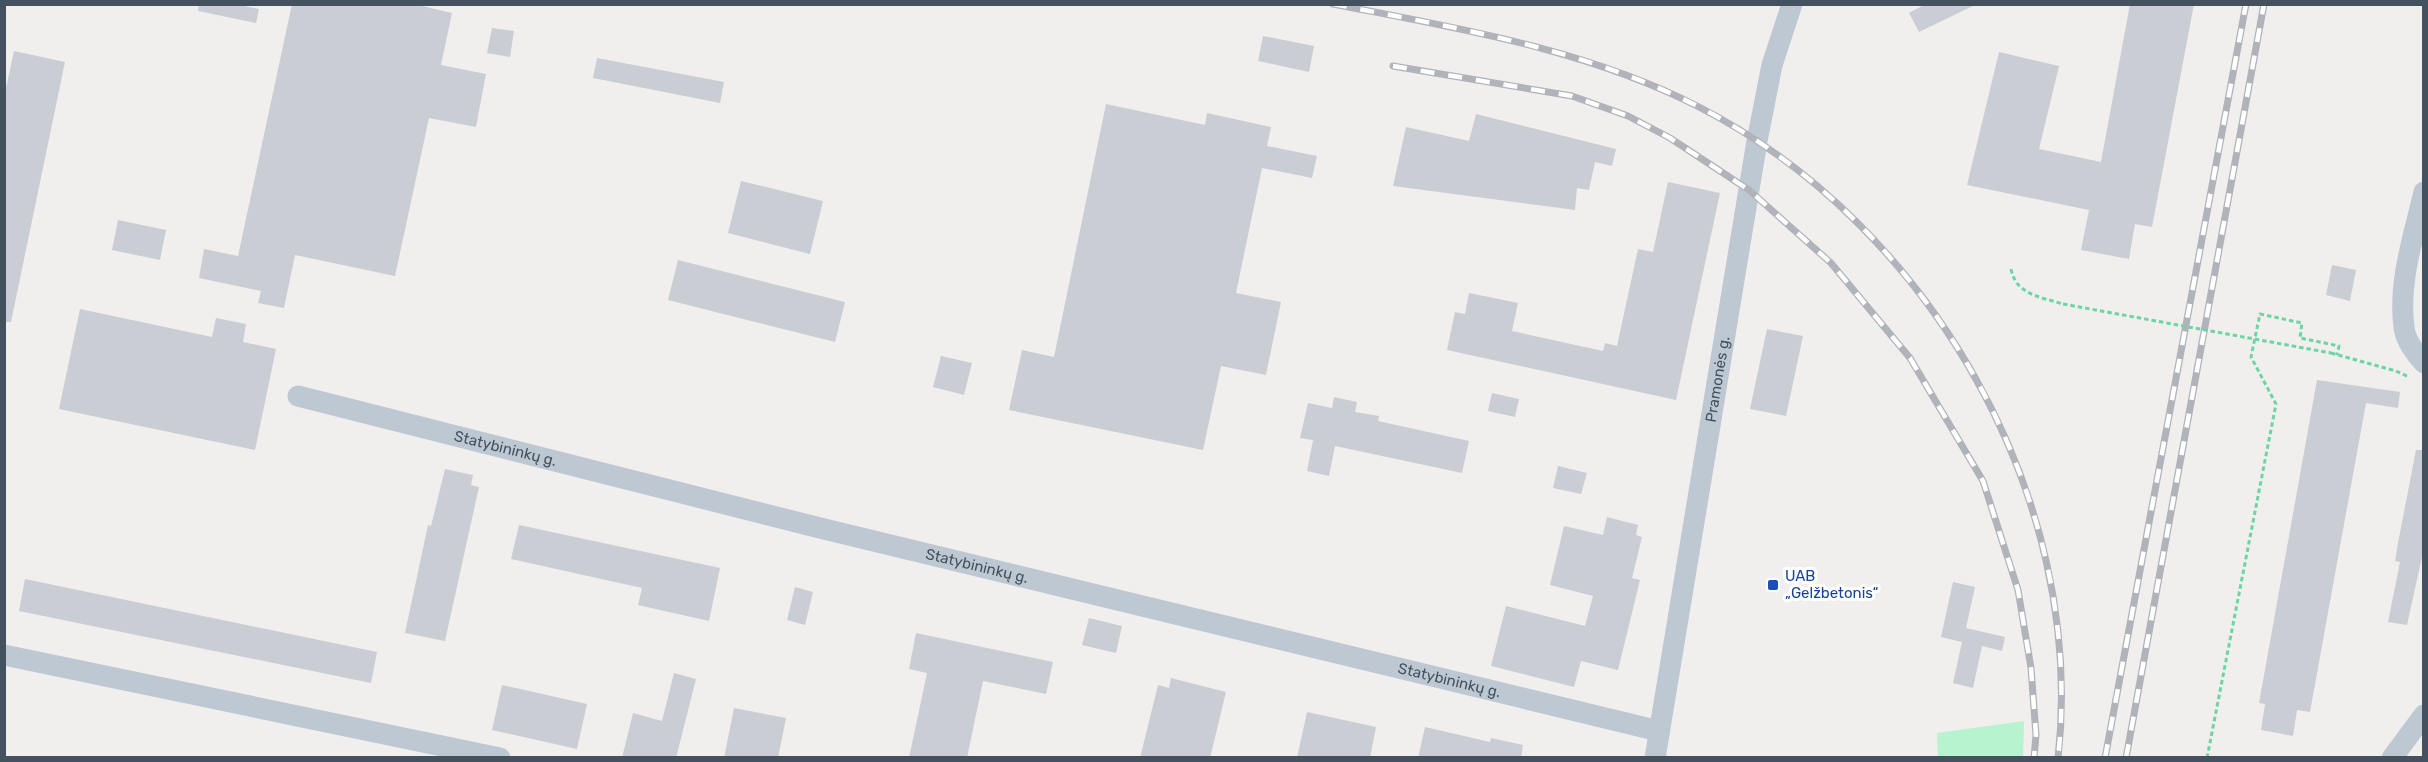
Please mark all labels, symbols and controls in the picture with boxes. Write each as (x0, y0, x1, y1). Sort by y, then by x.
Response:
street label: Pramonės g. (1702, 335, 1734, 424)
street label: Statybininkų g. (452, 427, 559, 470)
street label: Statybininkų g. (924, 545, 1030, 587)
place label: UAB „Gelžbetonis“ (1785, 567, 1879, 602)
marker: UAB „Gelžbetonis“ (1766, 578, 1780, 592)
street label: Statybininkų g. (1396, 659, 1503, 701)

